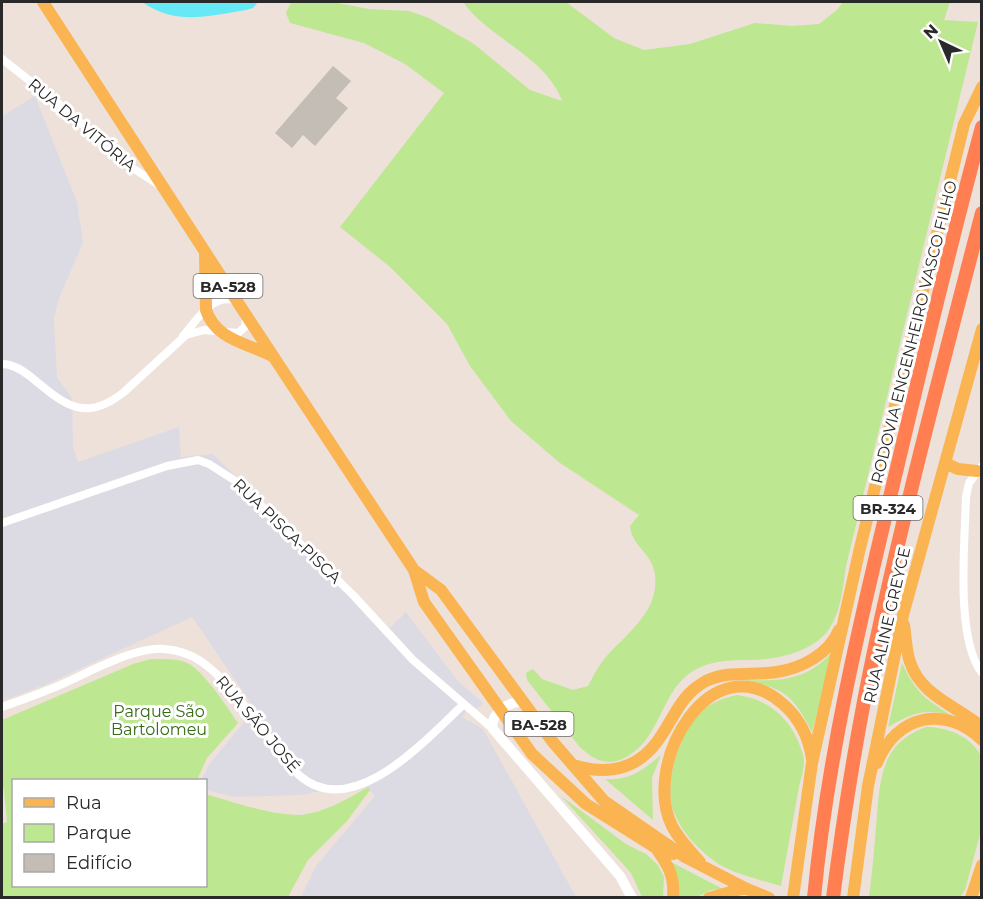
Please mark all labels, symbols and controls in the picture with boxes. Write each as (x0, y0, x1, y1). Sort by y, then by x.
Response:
north arrow (911, 12, 971, 72)
text: N (920, 20, 942, 43)
street label: RUA DA VITÓRIA (24, 75, 140, 176)
street label: RODOVIA ENGENHEIRO VASCO FILHO (867, 179, 961, 485)
road number: BA-528 (194, 274, 262, 298)
street label: RUA PISCA-PISCA (229, 475, 345, 588)
road number: BR-324 (854, 496, 922, 520)
street label: RUA ALINE GREYCE (860, 545, 914, 705)
street label: RUA SÃO JOSÉ (212, 672, 304, 776)
park label: Parque São Bartolomeu (111, 702, 207, 739)
road number: BA-528 (504, 712, 574, 736)
legend (12, 779, 207, 887)
text: Rua (66, 792, 102, 814)
text: Parque (66, 822, 132, 844)
text: Edifício (66, 852, 132, 874)

